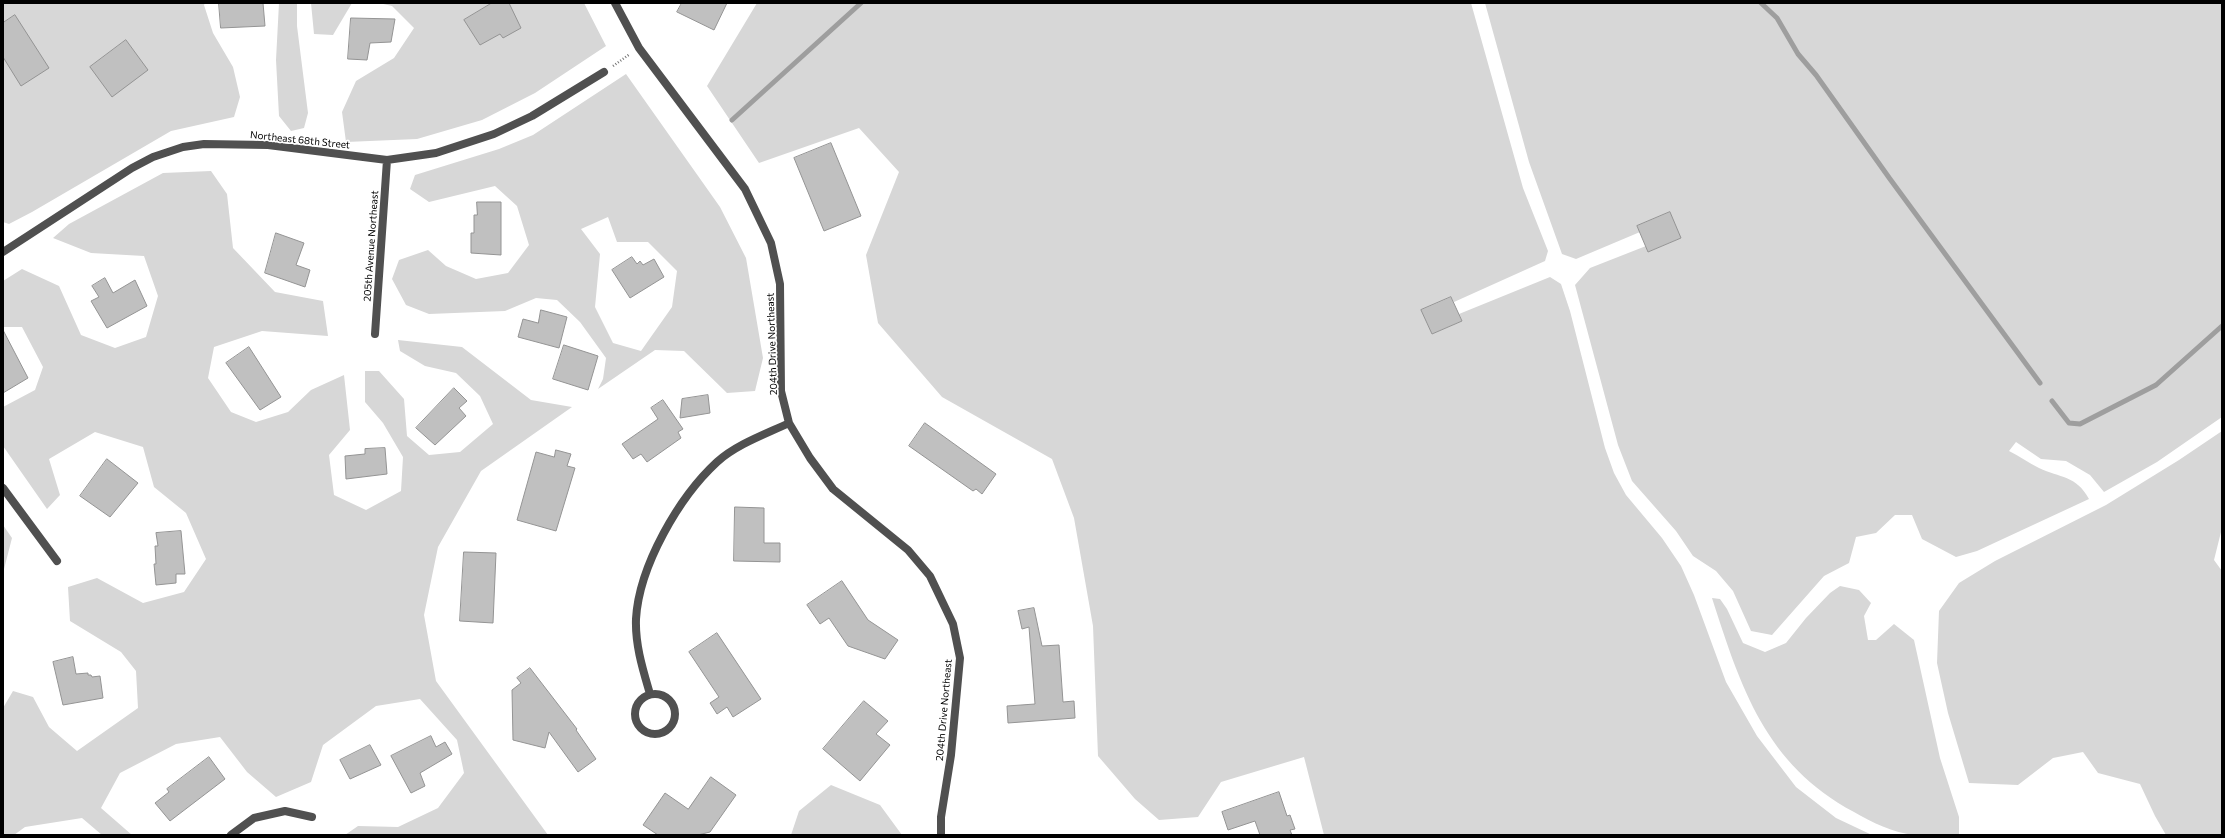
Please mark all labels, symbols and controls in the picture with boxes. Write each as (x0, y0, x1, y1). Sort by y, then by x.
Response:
street label: Northeast 68th Street (249, 129, 351, 151)
street label: 205th Avenue Northeast (361, 190, 381, 302)
street label: 204th Drive Northeast (764, 293, 780, 395)
street label: 204th Drive Northeast (934, 659, 954, 761)

